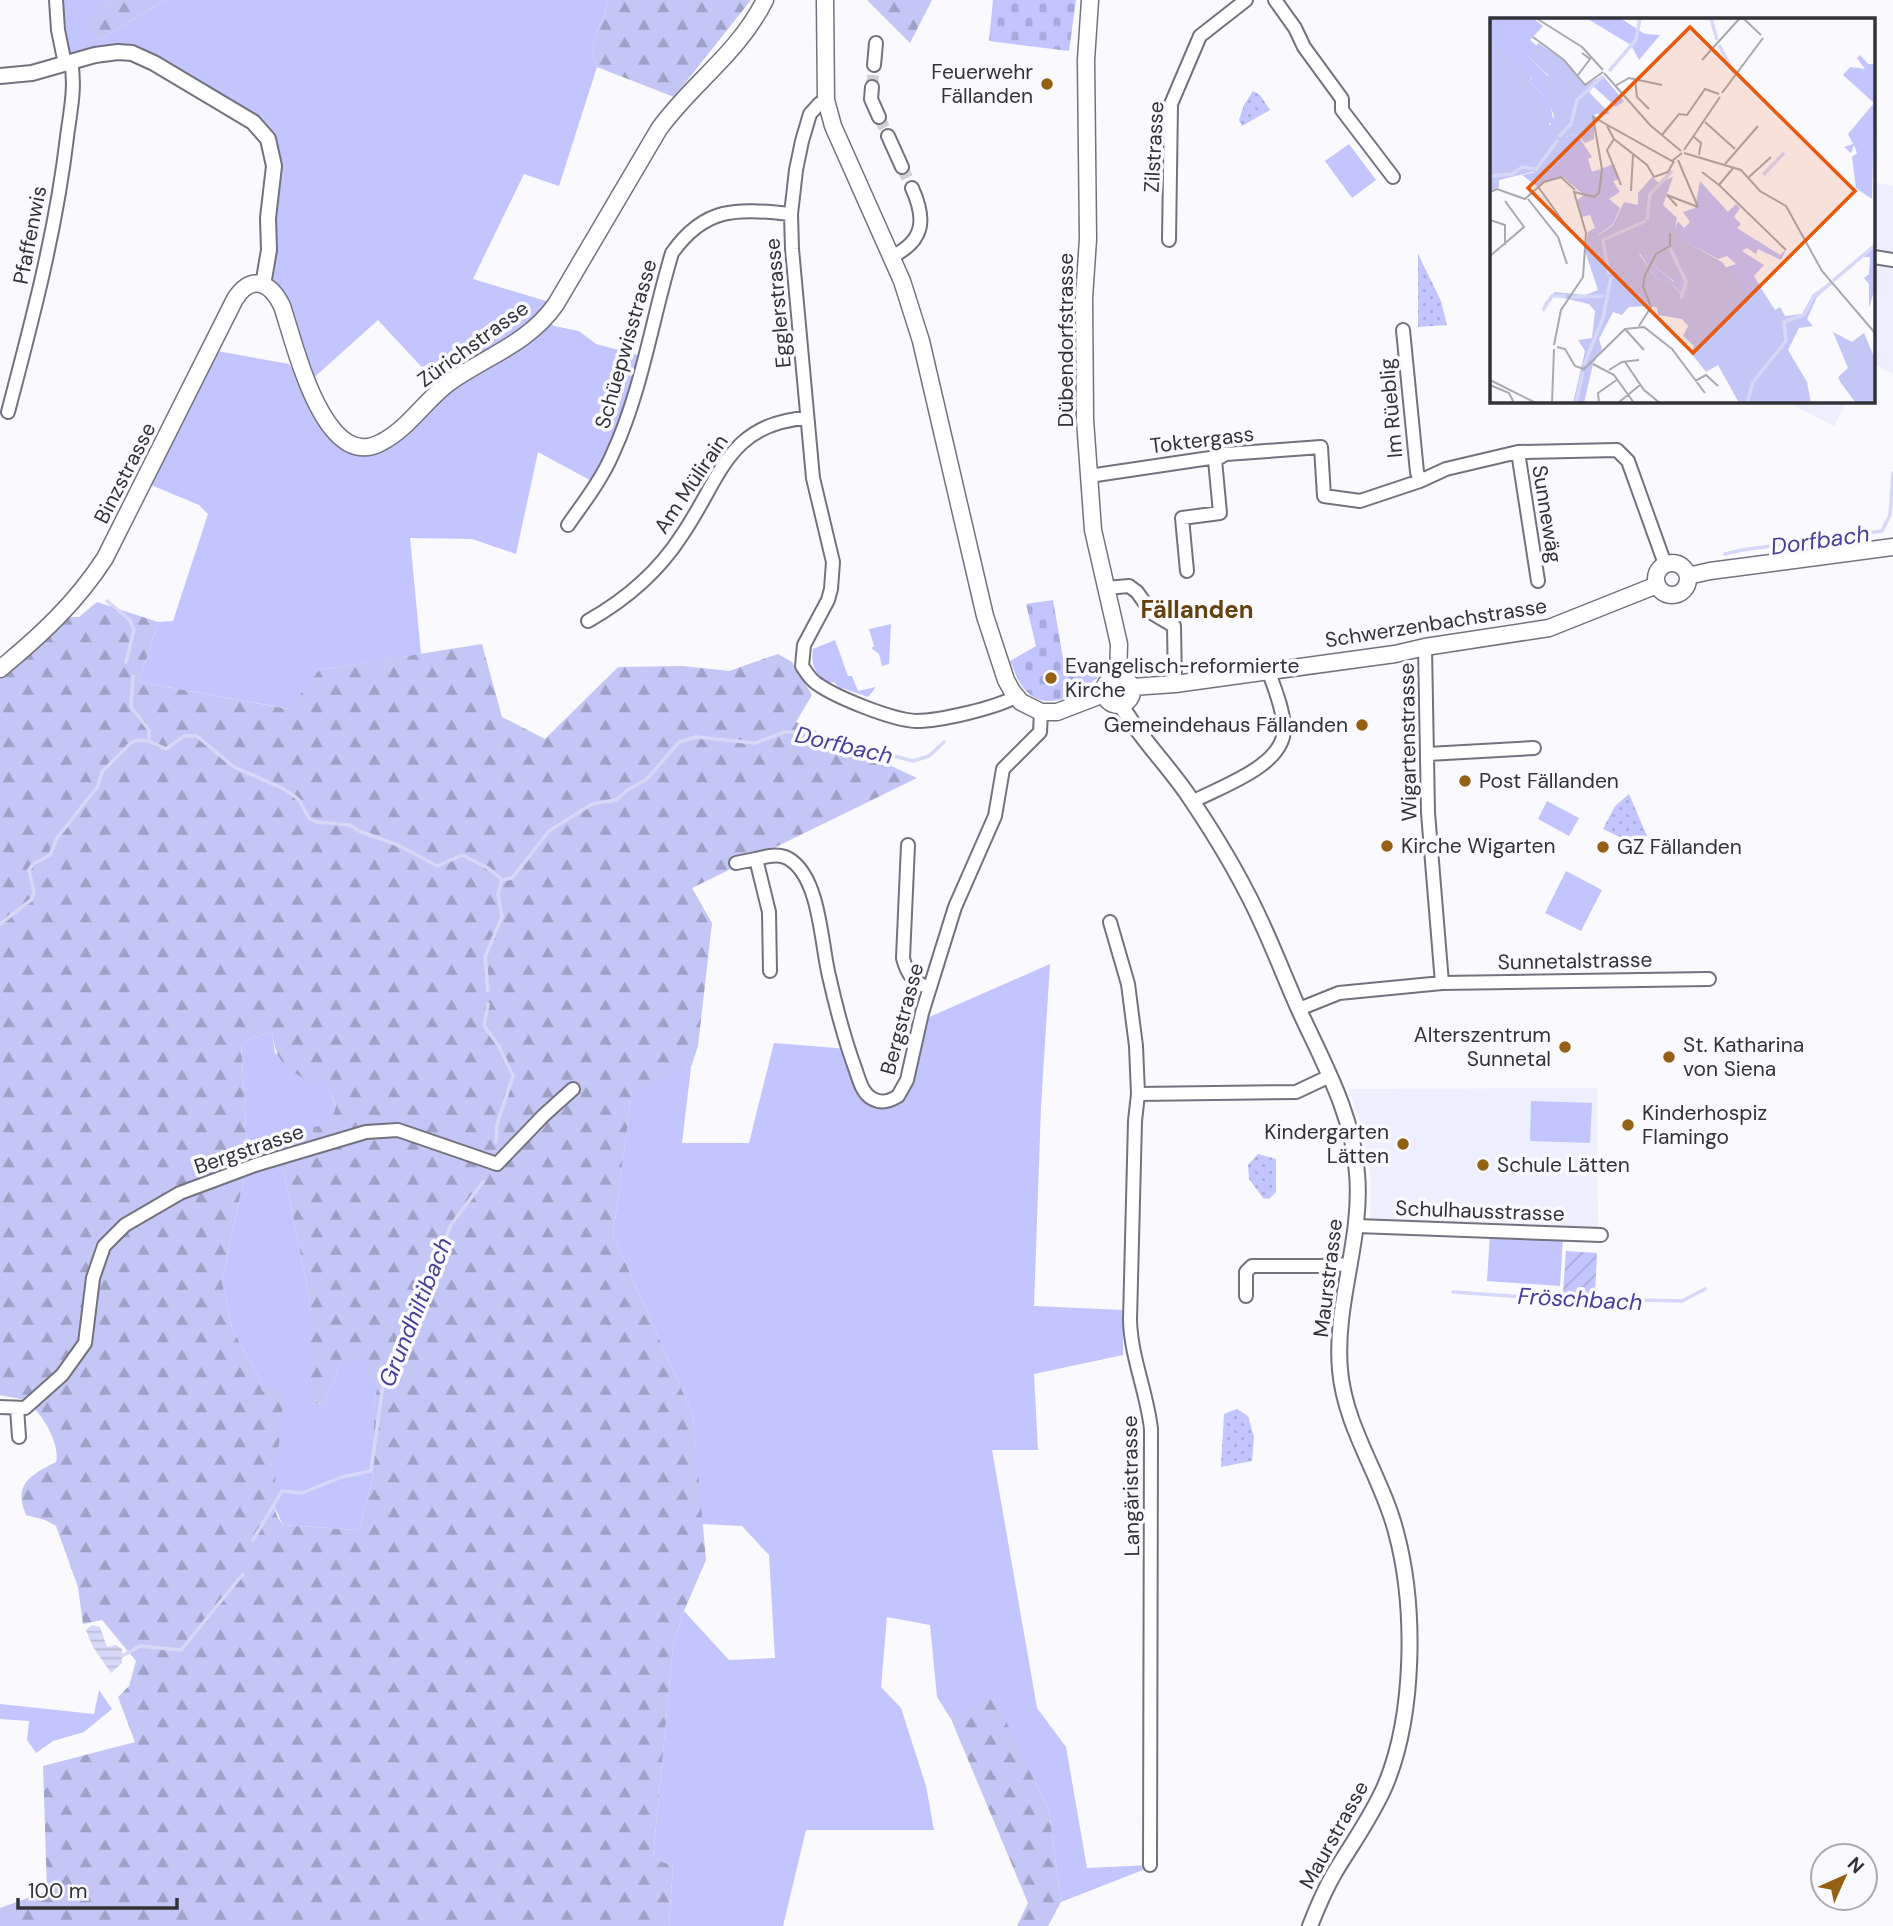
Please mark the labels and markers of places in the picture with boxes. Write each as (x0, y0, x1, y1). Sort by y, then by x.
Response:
place label: Feuerwehr Fällanden (931, 58, 1033, 110)
marker: Feuerwehr Fällanden (1039, 76, 1055, 92)
place label: Evangelisch-reformierte Kirche (1065, 652, 1299, 704)
marker: Evangelisch-reformierte Kirche (1043, 670, 1059, 686)
place label: Gemeindehaus Fällanden (1104, 711, 1348, 739)
marker: Gemeindehaus Fällanden (1354, 717, 1370, 733)
place label: Post Fällanden (1479, 767, 1619, 795)
marker: Post Fällanden (1457, 773, 1473, 789)
place label: Kirche Wigarten (1401, 832, 1555, 860)
place label: GZ Fällanden (1617, 833, 1742, 861)
marker: Kirche Wigarten (1379, 838, 1395, 854)
marker: GZ Fällanden (1595, 839, 1611, 855)
place label: Alterszentrum Sunnetal (1414, 1021, 1551, 1073)
place label: St. Katharina von Siena (1683, 1031, 1804, 1083)
marker: Alterszentrum Sunnetal (1557, 1039, 1573, 1055)
marker: St. Katharina von Siena (1661, 1049, 1677, 1065)
place label: Kinderhospiz Flamingo (1642, 1099, 1767, 1151)
marker: Kinderhospiz Flamingo (1620, 1117, 1636, 1133)
place label: Kindergarten Lätten (1264, 1118, 1389, 1170)
marker: Kindergarten Lätten (1395, 1136, 1411, 1152)
place label: Schule Lätten (1497, 1151, 1630, 1179)
marker: Schule Lätten (1475, 1157, 1491, 1173)

